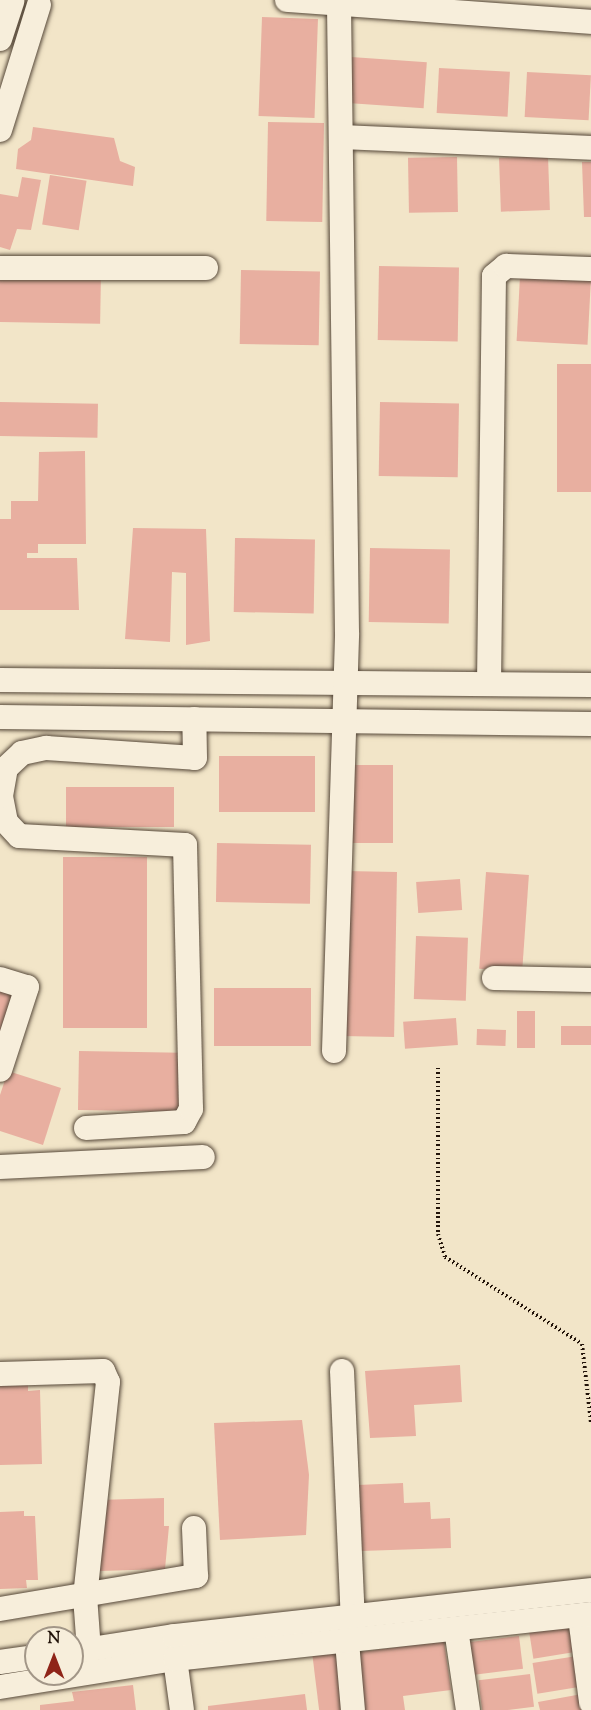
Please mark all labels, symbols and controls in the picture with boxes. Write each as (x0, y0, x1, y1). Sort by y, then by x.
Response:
north arrow (24, 1626, 84, 1686)
text: N (48, 1628, 60, 1651)

